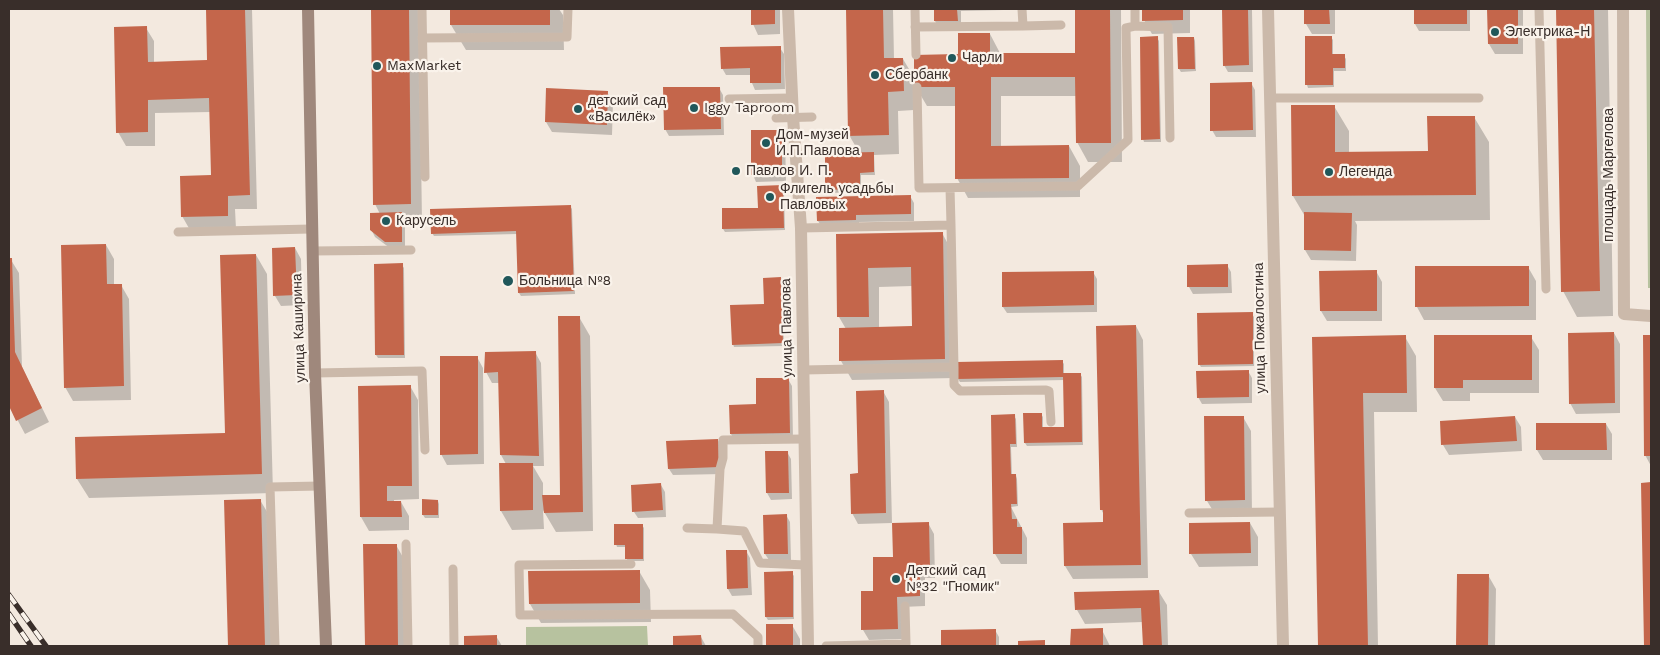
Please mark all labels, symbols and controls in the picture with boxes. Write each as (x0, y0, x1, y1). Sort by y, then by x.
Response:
place label: Электрика-Н (1505, 24, 1590, 40)
marker: Электрика-Н (1489, 26, 1501, 38)
place label: Чарли (962, 50, 1002, 66)
marker: Чарли (946, 52, 958, 64)
place label: MaxMarket (387, 58, 461, 74)
marker: MaxMarket (371, 60, 383, 72)
place label: Сбербанк (885, 67, 948, 83)
marker: Сбербанк (869, 69, 881, 81)
place label: детский сад «Василёк» (588, 93, 666, 125)
place label: Iggy Taproom (704, 100, 794, 116)
marker: Iggy Taproom (688, 102, 700, 114)
marker: детский сад «Василёк» (572, 103, 584, 115)
street label: площадь Маргелова (1601, 108, 1617, 242)
place label: Дом-музей И.П.Павлова (776, 127, 860, 160)
marker: Дом-музей И.П.Павлова (760, 137, 772, 149)
place label: Павлов И. П. (746, 163, 832, 179)
place label: Легенда (1339, 164, 1392, 180)
marker: Павлов И. П. (730, 165, 742, 177)
marker: Легенда (1323, 166, 1335, 178)
place label: Флигель усадьбы Павловых (780, 181, 894, 213)
marker: Флигель усадьбы Павловых (764, 191, 776, 203)
place label: Карусель (396, 213, 456, 229)
marker: Карусель (380, 215, 392, 227)
street label: улица Пожалостина (1250, 262, 1270, 394)
street label: улица Каширина (289, 273, 309, 383)
place label: Больница №8 (519, 273, 611, 289)
marker: Больница №8 (501, 274, 515, 288)
street label: улица Павлова (778, 278, 796, 378)
place label: Детский сад №32 "Гномик" (906, 563, 1000, 596)
marker: Детский сад №32 "Гномик" (890, 573, 902, 585)

